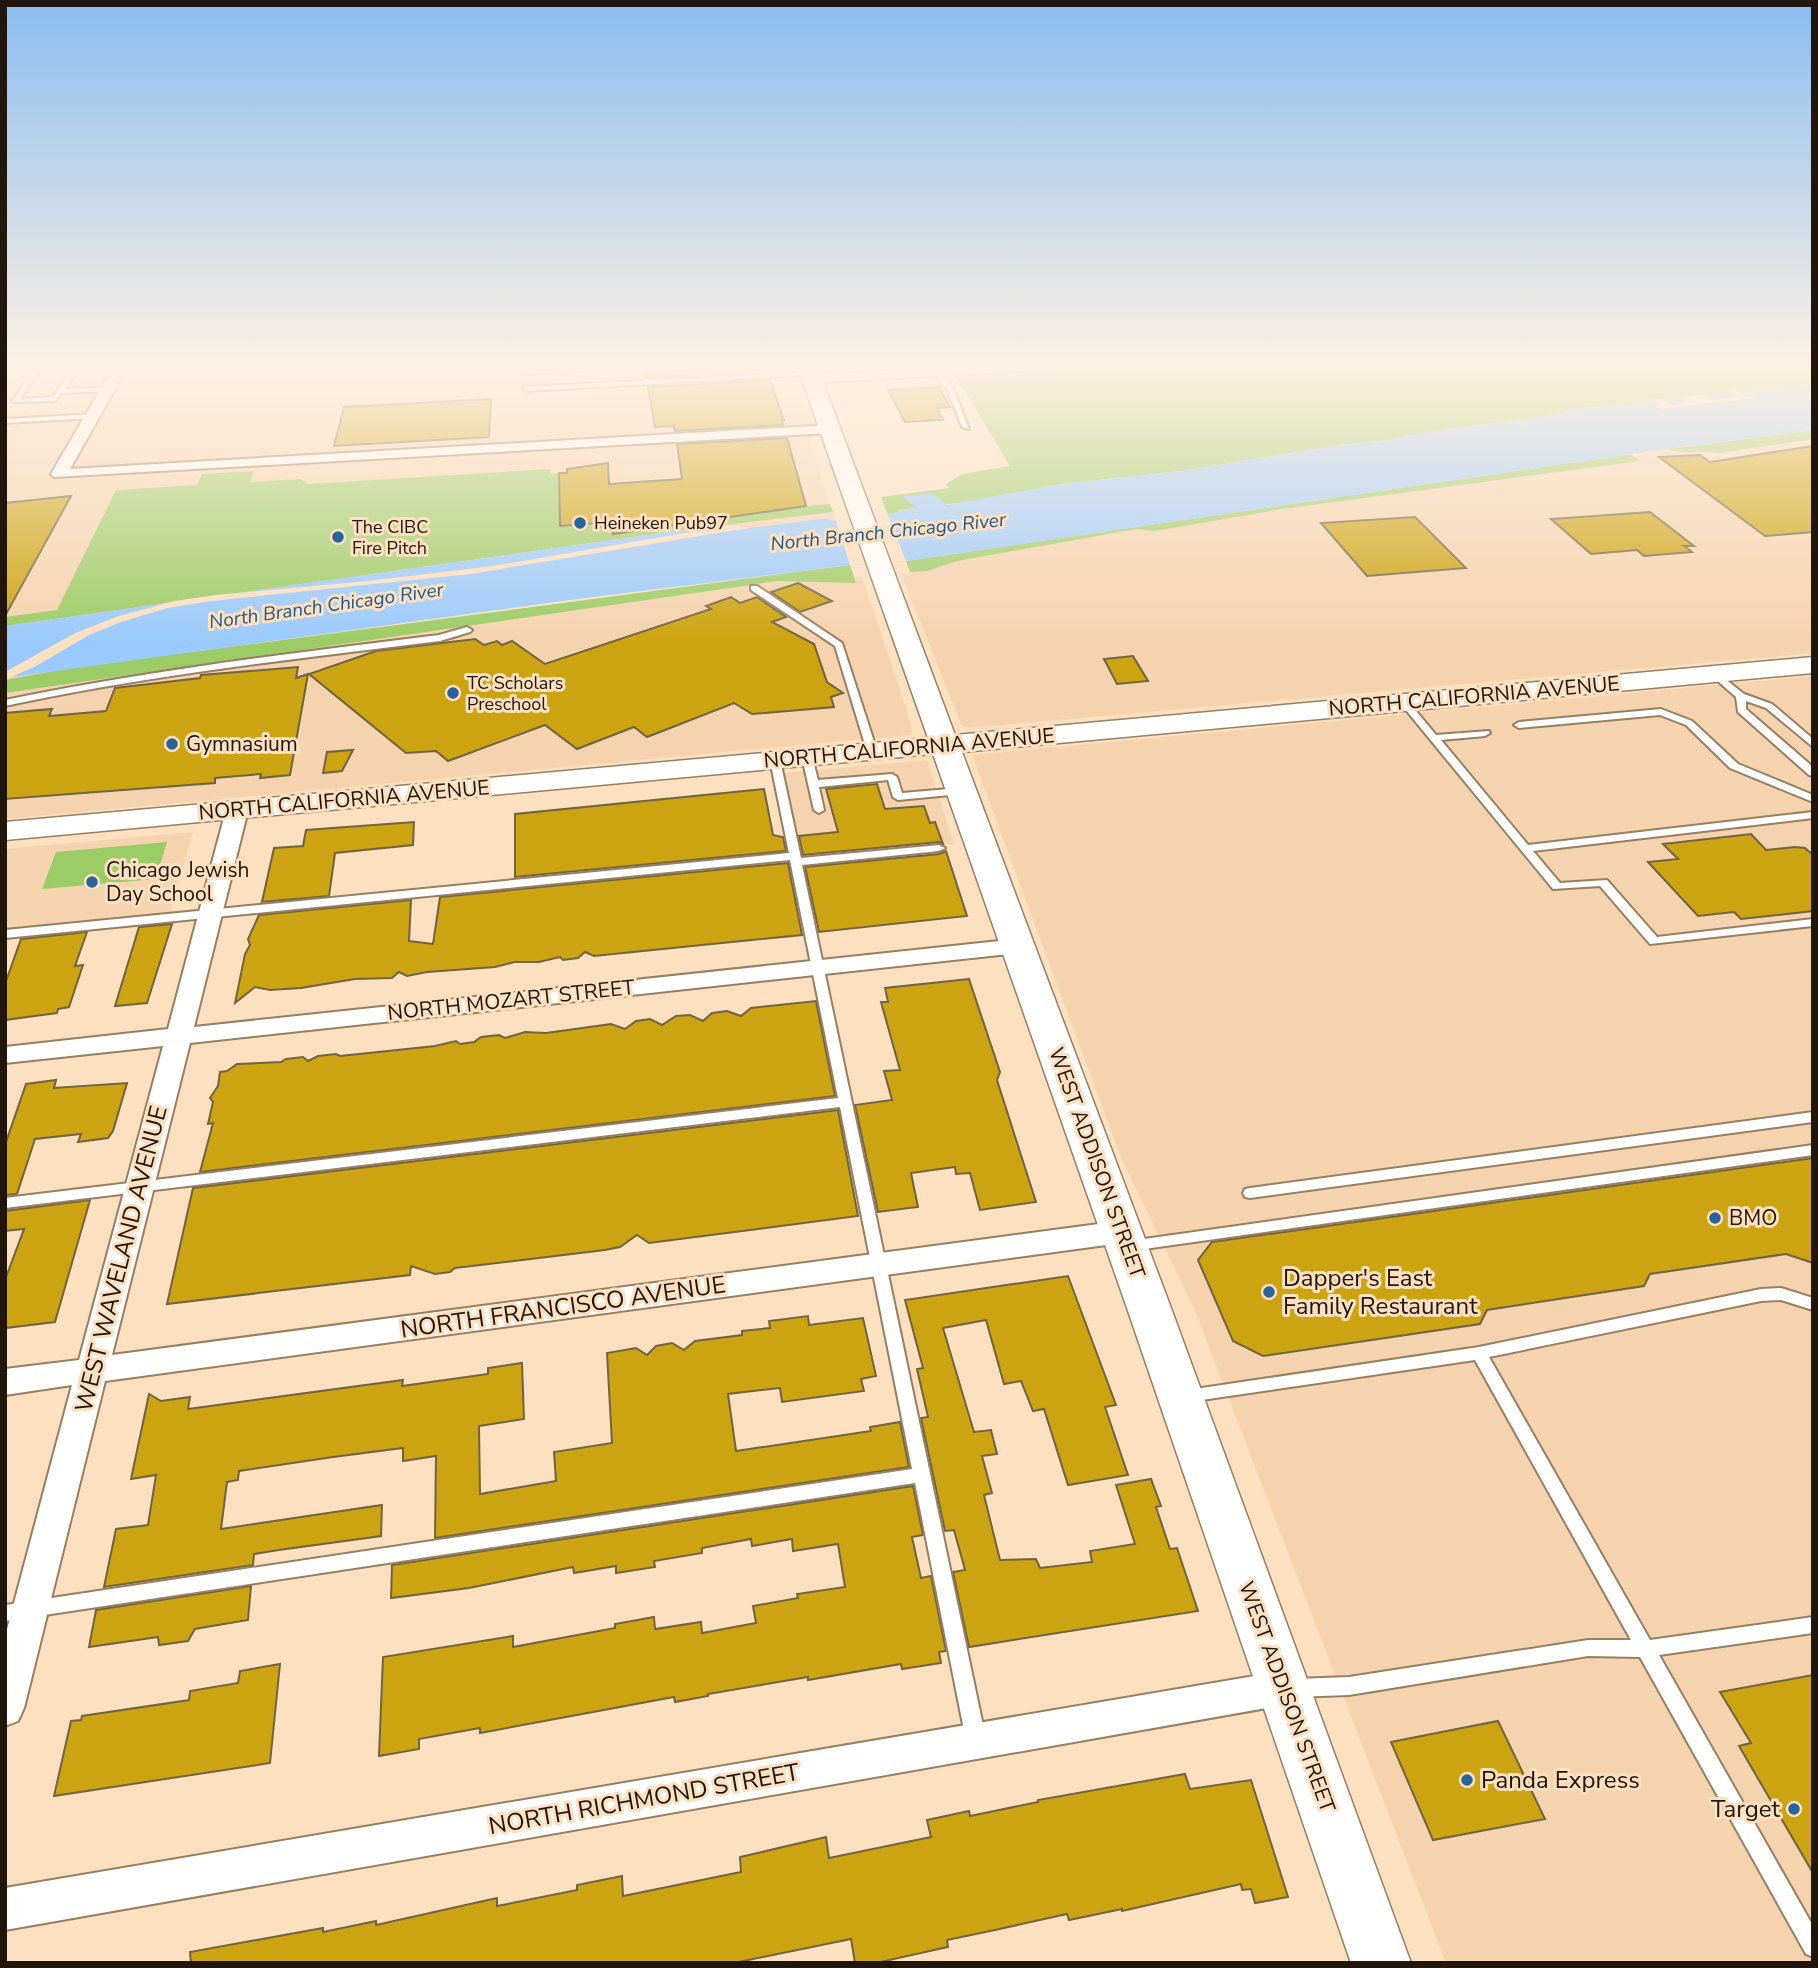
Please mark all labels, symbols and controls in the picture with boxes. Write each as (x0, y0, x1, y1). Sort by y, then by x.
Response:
water label: North Branch Chicago River (769, 507, 1008, 557)
place label: Heineken Pub97 (594, 511, 728, 535)
place label: The CIBC Fire Pitch (352, 515, 428, 560)
marker: Heineken Pub97 (572, 515, 588, 531)
marker: The CIBC Fire Pitch (330, 529, 346, 545)
water label: North Branch Chicago River (207, 577, 446, 635)
street label: NORTH CALIFORNIA AVENUE (1327, 669, 1621, 723)
place label: TC Scholars Preschool (467, 671, 563, 716)
marker: TC Scholars Preschool (445, 685, 461, 701)
street label: NORTH CALIFORNIA AVENUE (762, 721, 1056, 775)
place label: Gymnasium (186, 730, 298, 758)
marker: Gymnasium (164, 736, 180, 752)
street label: NORTH CALIFORNIA AVENUE (197, 773, 491, 827)
place label: Chicago Jewish Day School (106, 856, 249, 908)
marker: Chicago Jewish Day School (84, 874, 100, 890)
street label: NORTH MOZART STREET (386, 973, 636, 1027)
street label: WEST ADDISON STREET (1042, 1044, 1152, 1283)
street label: WEST WAVELAND AVENUE (67, 1102, 175, 1416)
place label: BMO (1729, 1204, 1777, 1232)
marker: BMO (1707, 1210, 1723, 1226)
place label: Dapper's East Family Restaurant (1283, 1262, 1478, 1322)
street label: NORTH FRANCISCO AVENUE (398, 1268, 728, 1346)
marker: Dapper's East Family Restaurant (1261, 1284, 1277, 1300)
street label: WEST ADDISON STREET (1232, 1578, 1342, 1817)
street label: NORTH RICHMOND STREET (486, 1756, 802, 1842)
place label: Panda Express (1481, 1764, 1640, 1796)
marker: Panda Express (1459, 1772, 1475, 1788)
place label: Target (1711, 1793, 1781, 1825)
marker: Target (1786, 1801, 1802, 1817)

